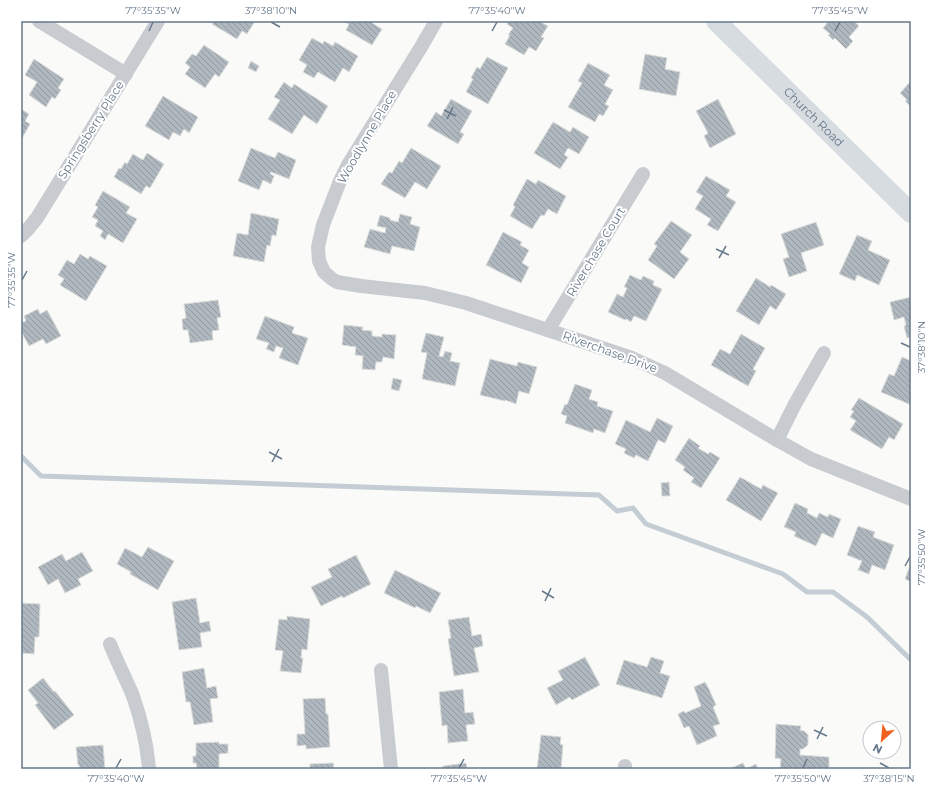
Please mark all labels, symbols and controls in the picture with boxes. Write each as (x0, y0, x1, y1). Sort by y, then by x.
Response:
text: 77°35'35"W (125, 4, 181, 17)
text: 37°38'10"N (245, 4, 297, 17)
text: 77°35'40"W (468, 4, 526, 17)
text: 77°35'45"W (812, 4, 868, 17)
street label: Springsberry Place (54, 78, 127, 182)
street label: Church Road (781, 84, 847, 150)
street label: Woodlynne Place (334, 88, 399, 186)
street label: Riverchase Court (563, 204, 628, 299)
text: 77°35'35"W (5, 252, 18, 308)
text: 37°38'10"N (915, 321, 928, 373)
street label: Riverchase Drive (561, 327, 660, 376)
text: 77°35'50"W (915, 529, 928, 585)
north arrow (862, 720, 902, 760)
text: N (870, 741, 885, 757)
text: 77°35'40"W (87, 772, 145, 785)
text: 77°35'45"W (431, 772, 487, 785)
text: 77°35'50"W (775, 772, 831, 785)
text: 37°38'15"N (863, 772, 915, 785)

